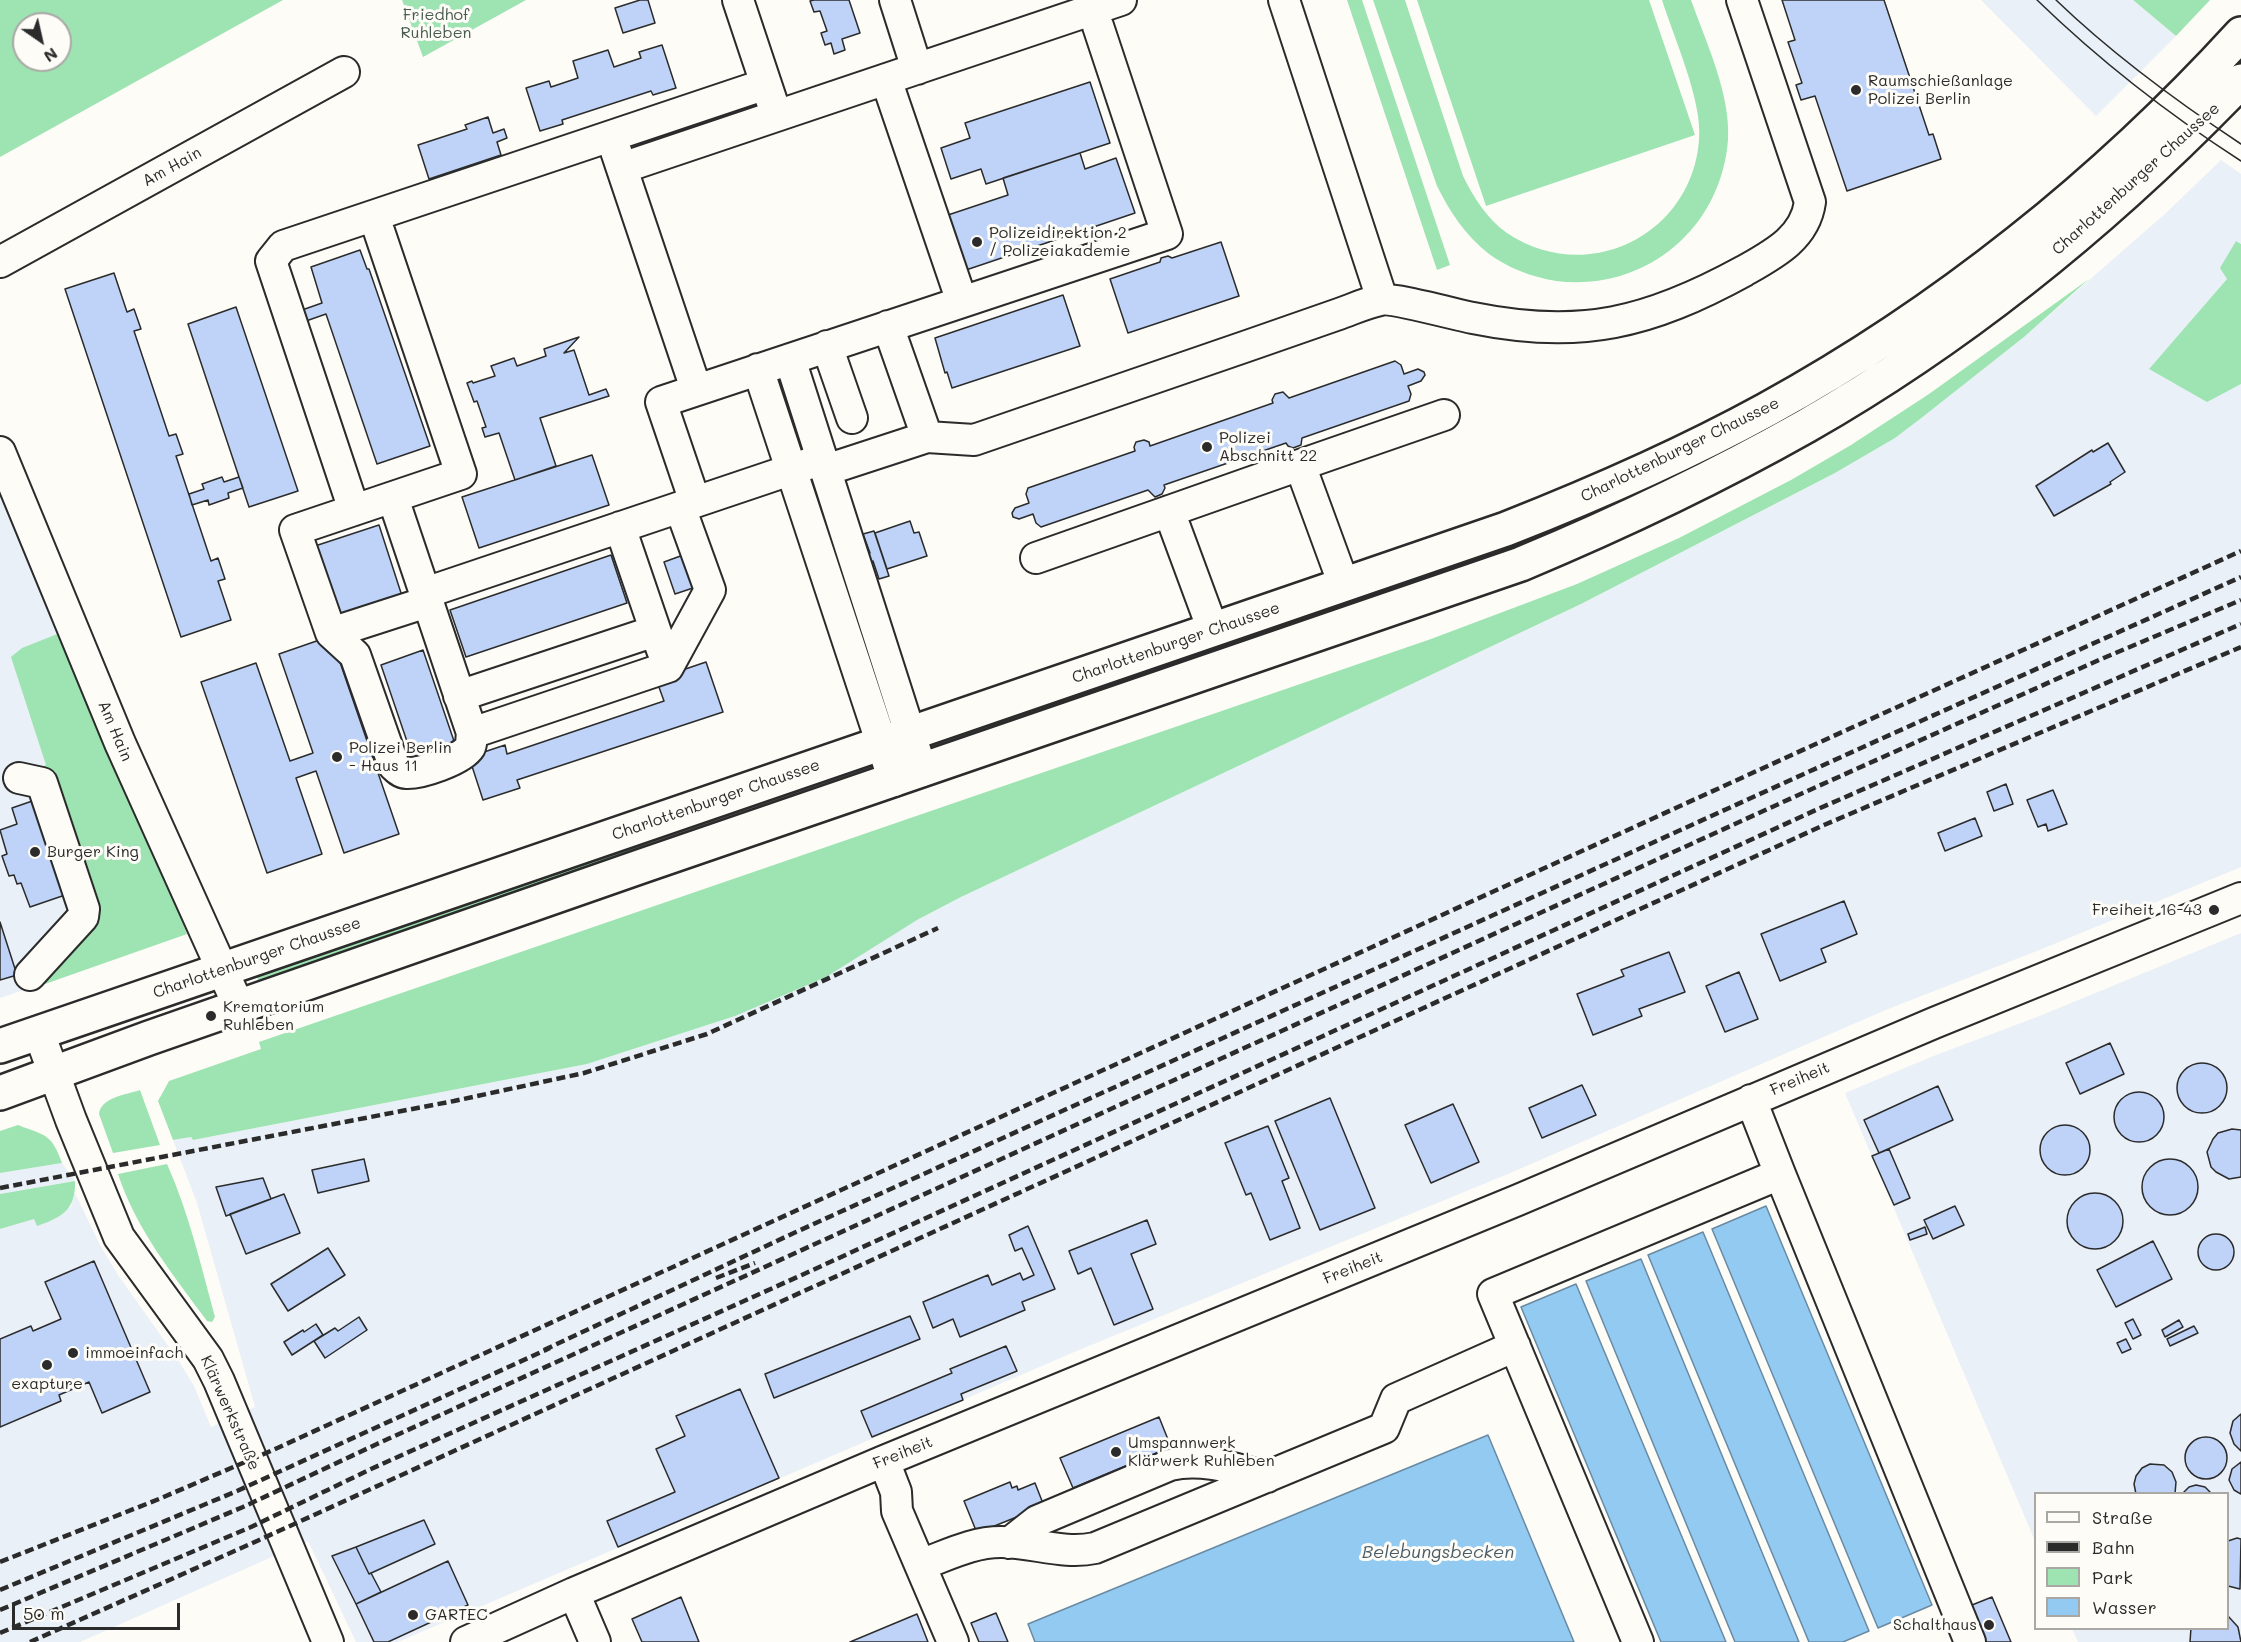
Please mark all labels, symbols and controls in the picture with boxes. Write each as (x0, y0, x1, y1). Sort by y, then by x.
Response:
park label: Friedhof Ruhleben (401, 5, 471, 43)
north arrow (12, 12, 72, 72)
text: N (40, 44, 62, 68)
place label: Raumschießanlage Polizei Berlin (1868, 71, 2013, 109)
marker: Raumschießanlage Polizei Berlin (1849, 83, 1863, 97)
street label: Charlottenburger Chaussee (2048, 99, 2224, 259)
street label: Am Hain (139, 143, 205, 191)
place label: Polizeidirektion 2 / Polizeiakademie (989, 223, 1130, 261)
marker: Polizeidirektion 2 / Polizeiakademie (970, 235, 984, 249)
street label: Charlottenburger Chaussee (1578, 393, 1782, 507)
place label: Polizei Abschnitt 22 (1219, 428, 1317, 466)
marker: Polizei Abschnitt 22 (1200, 440, 1214, 454)
street label: Charlottenburger Chaussee (1070, 598, 1282, 688)
street label: Am Hain (94, 698, 136, 764)
place label: Polizei Berlin - Haus 11 (349, 738, 452, 776)
marker: Polizei Berlin - Haus 11 (330, 750, 344, 764)
street label: Charlottenburger Chaussee (610, 755, 822, 845)
place label: Burger King (47, 842, 139, 862)
marker: Burger King (28, 845, 42, 859)
place label: Freiheit 16-43 (2092, 900, 2202, 920)
marker: Freiheit 16-43 (2207, 903, 2221, 917)
street label: Charlottenburger Chaussee (151, 913, 363, 1003)
place label: Krematorium Ruhleben (223, 997, 324, 1035)
marker: Krematorium Ruhleben (204, 1009, 218, 1023)
street label: Freiheit (1767, 1058, 1833, 1100)
street label: Freiheit (1320, 1247, 1386, 1289)
place label: immoeinfach (85, 1343, 183, 1363)
marker: immoeinfach (66, 1346, 80, 1360)
street label: Klärwerkstraße (196, 1353, 264, 1473)
marker: exapture (40, 1358, 54, 1372)
place label: exapture (11, 1374, 83, 1394)
street label: Freiheit (870, 1432, 936, 1474)
place label: Umspannwerk Klärwerk Ruhleben (1128, 1433, 1275, 1471)
marker: Umspannwerk Klärwerk Ruhleben (1109, 1445, 1123, 1459)
legend (2034, 1492, 2229, 1630)
text: Straße (2092, 1505, 2153, 1529)
text: Bahn (2092, 1535, 2135, 1559)
water label: Belebungsbecken (1362, 1541, 1514, 1563)
text: Park (2092, 1565, 2133, 1589)
scale bar (15, 1591, 183, 1629)
text: Wasser (2092, 1595, 2157, 1619)
text: 50 m (23, 1601, 65, 1625)
place label: GARTEC (425, 1605, 488, 1625)
marker: GARTEC (406, 1608, 420, 1622)
place label: Schalthaus (1893, 1615, 1977, 1635)
marker: Schalthaus (1982, 1618, 1996, 1632)

